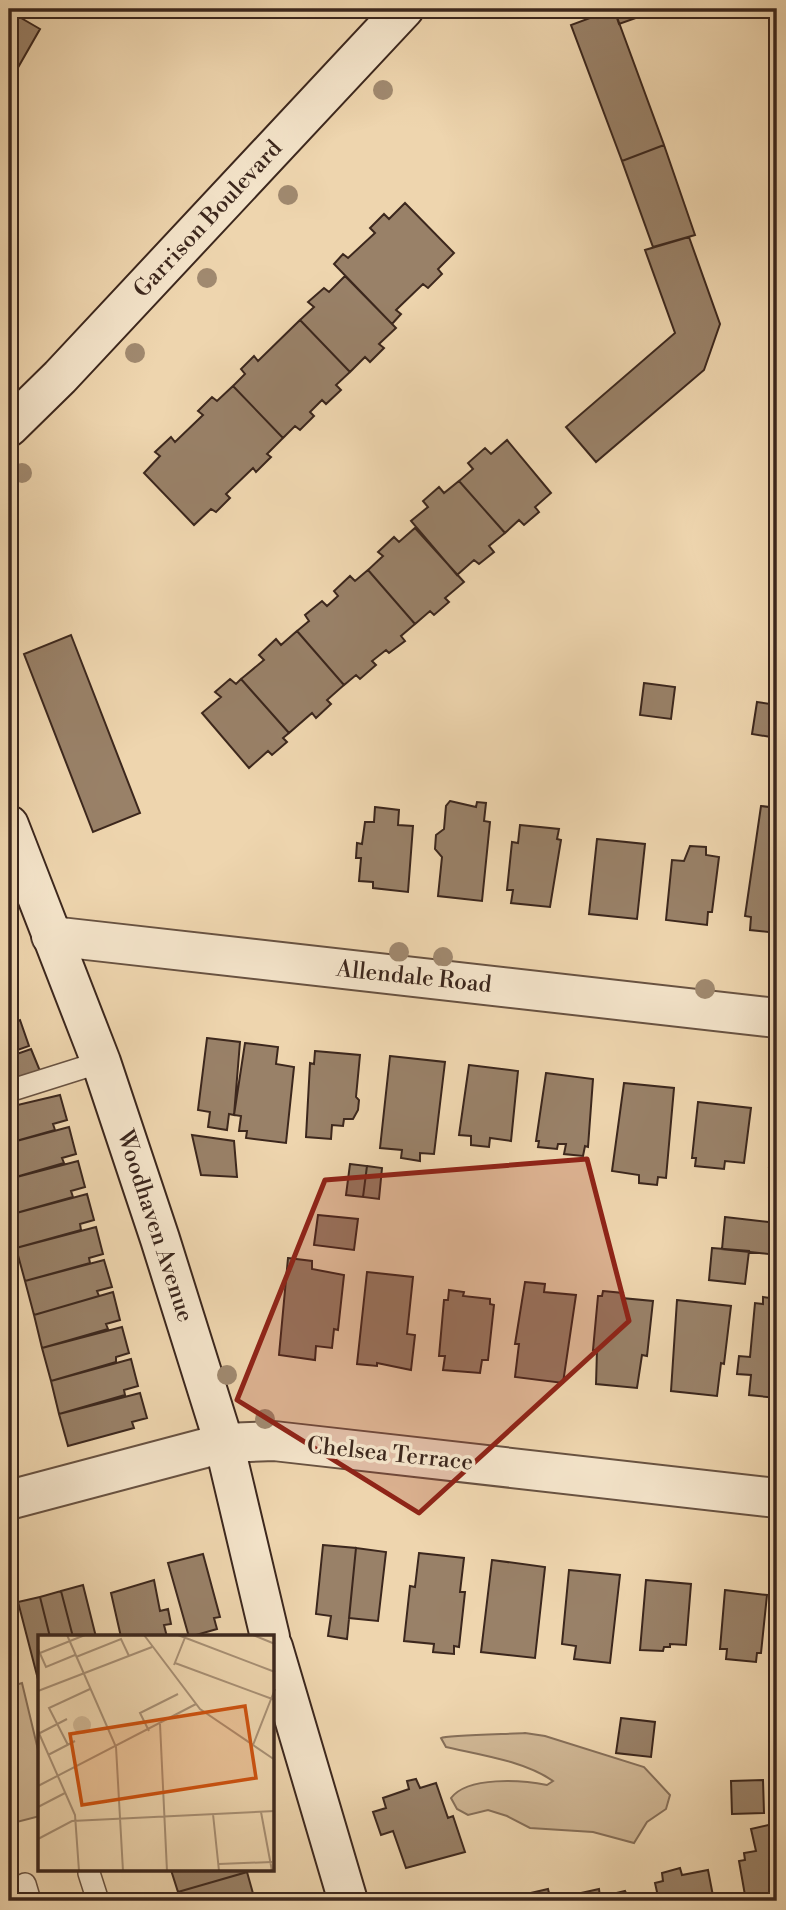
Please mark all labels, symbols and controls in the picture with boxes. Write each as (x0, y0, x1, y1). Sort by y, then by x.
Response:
street label: Garrison Boulevard (128, 135, 288, 303)
street label: Allendale Road (334, 955, 493, 999)
street label: Woodhaven Avenue (110, 1125, 199, 1326)
street label: Chelsea Terrace (306, 1431, 474, 1477)
inset map (38, 1635, 275, 1871)

